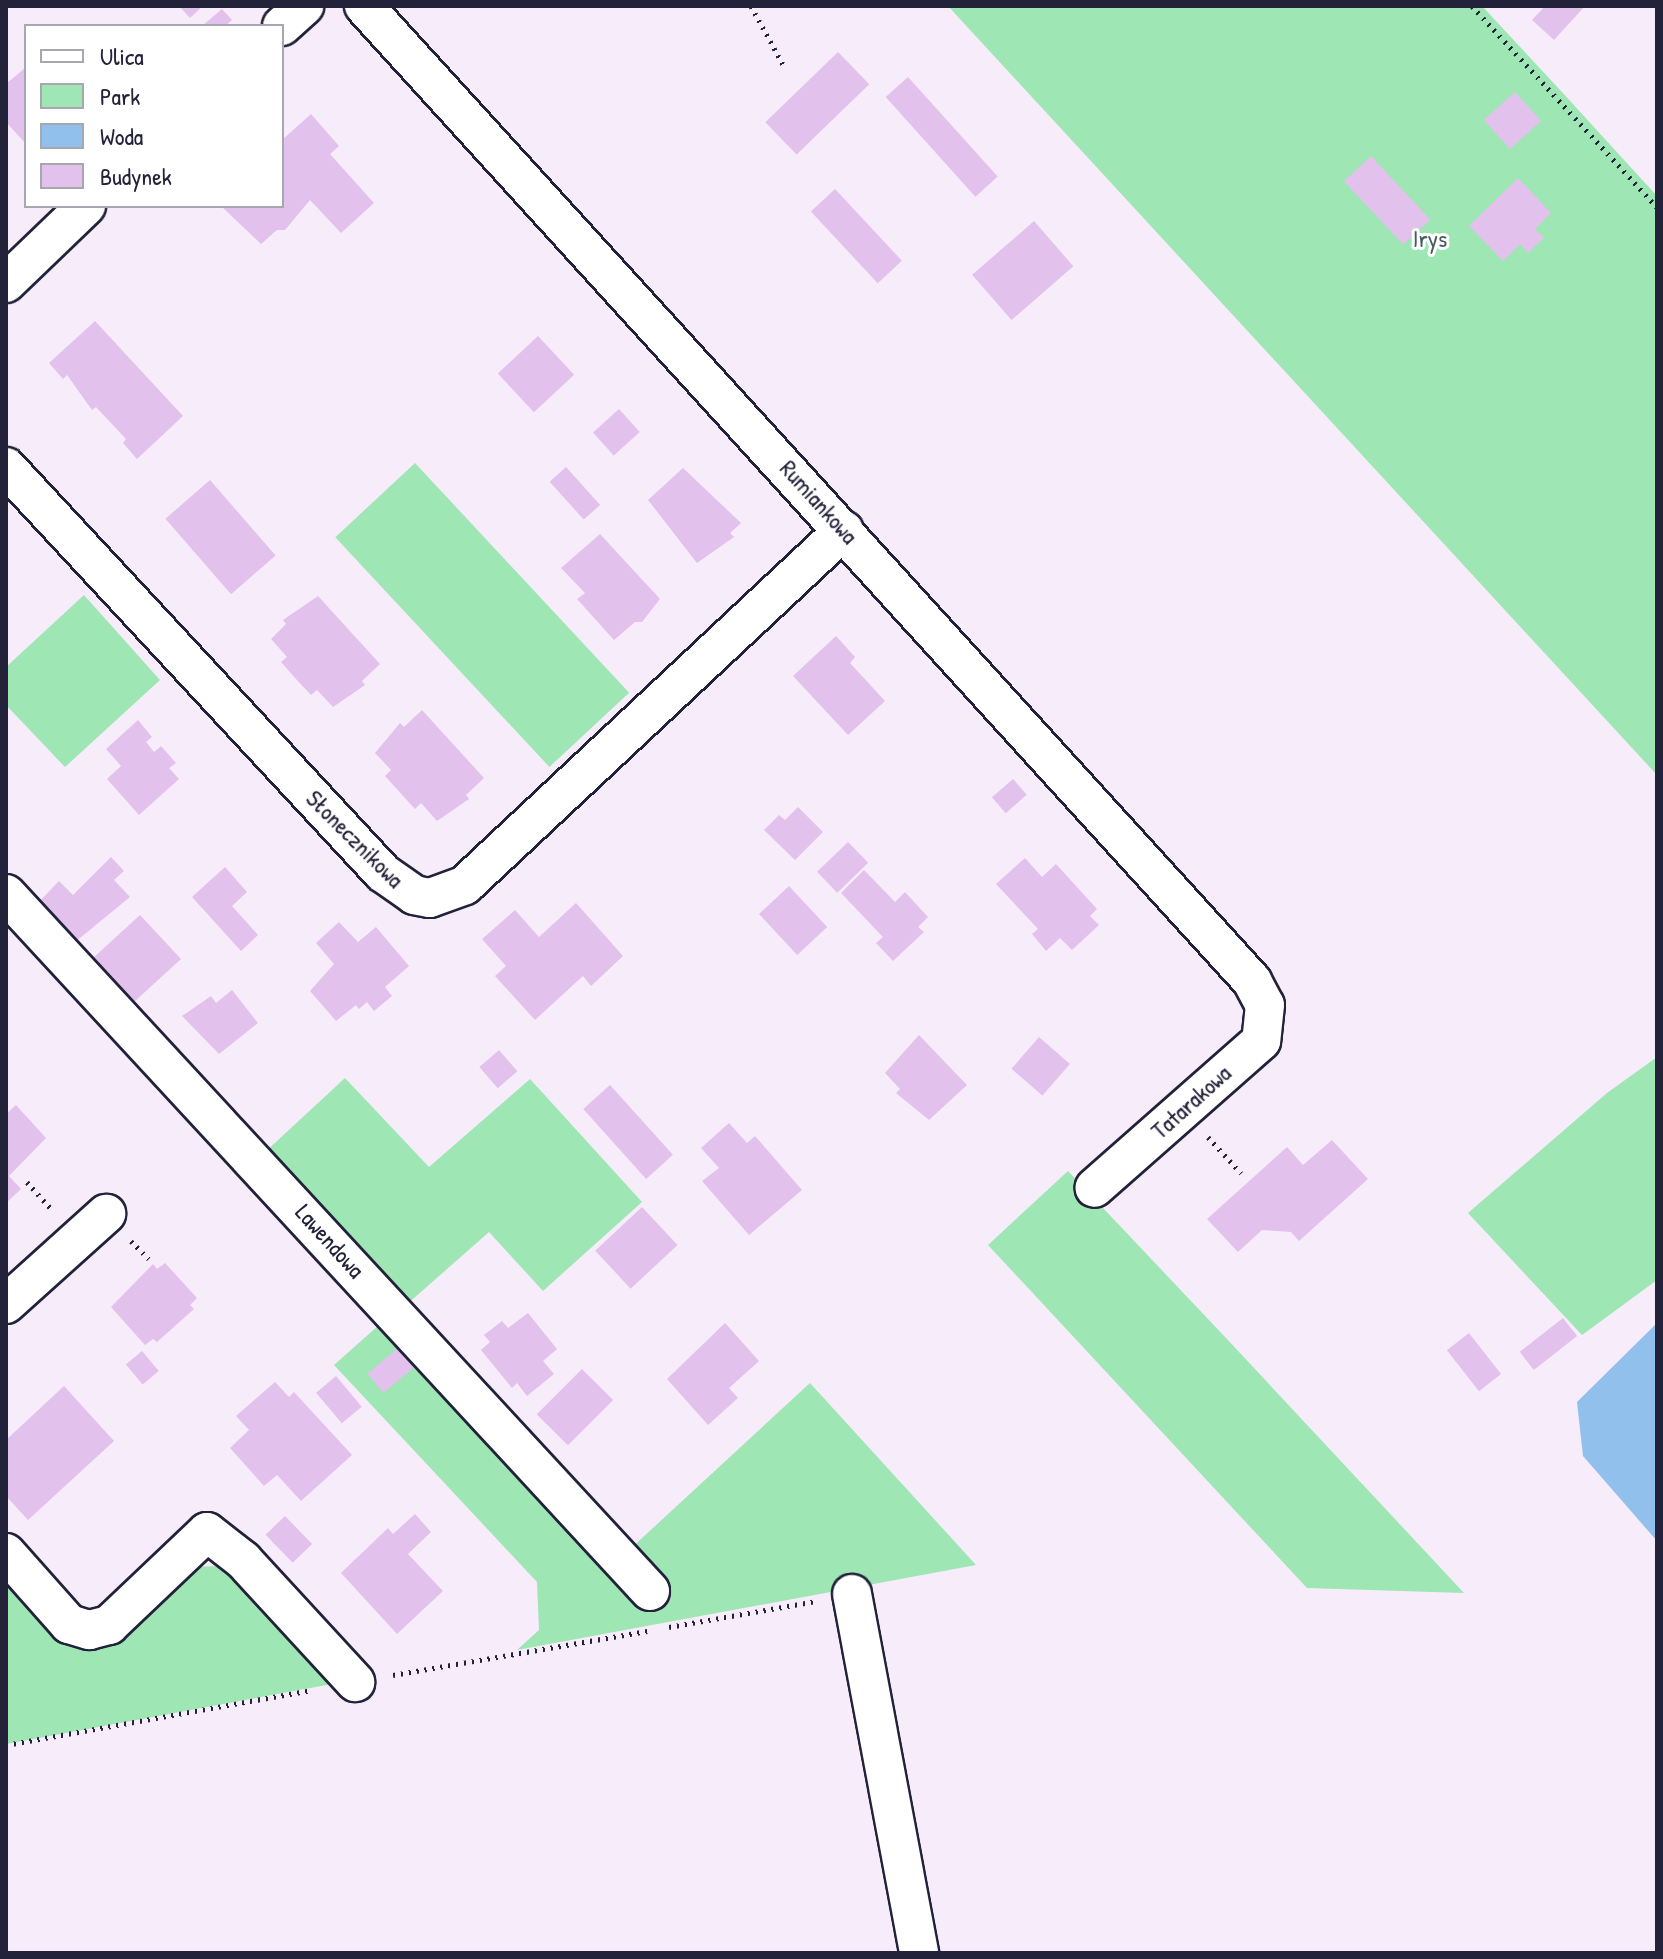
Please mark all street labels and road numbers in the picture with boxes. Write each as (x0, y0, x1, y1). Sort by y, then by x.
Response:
street label: Rumiankowa (774, 454, 864, 550)
street label: Słonecznikowa (300, 784, 410, 894)
street label: Tatarakowa (1145, 1059, 1237, 1145)
street label: Lawendowa (289, 1198, 371, 1284)

